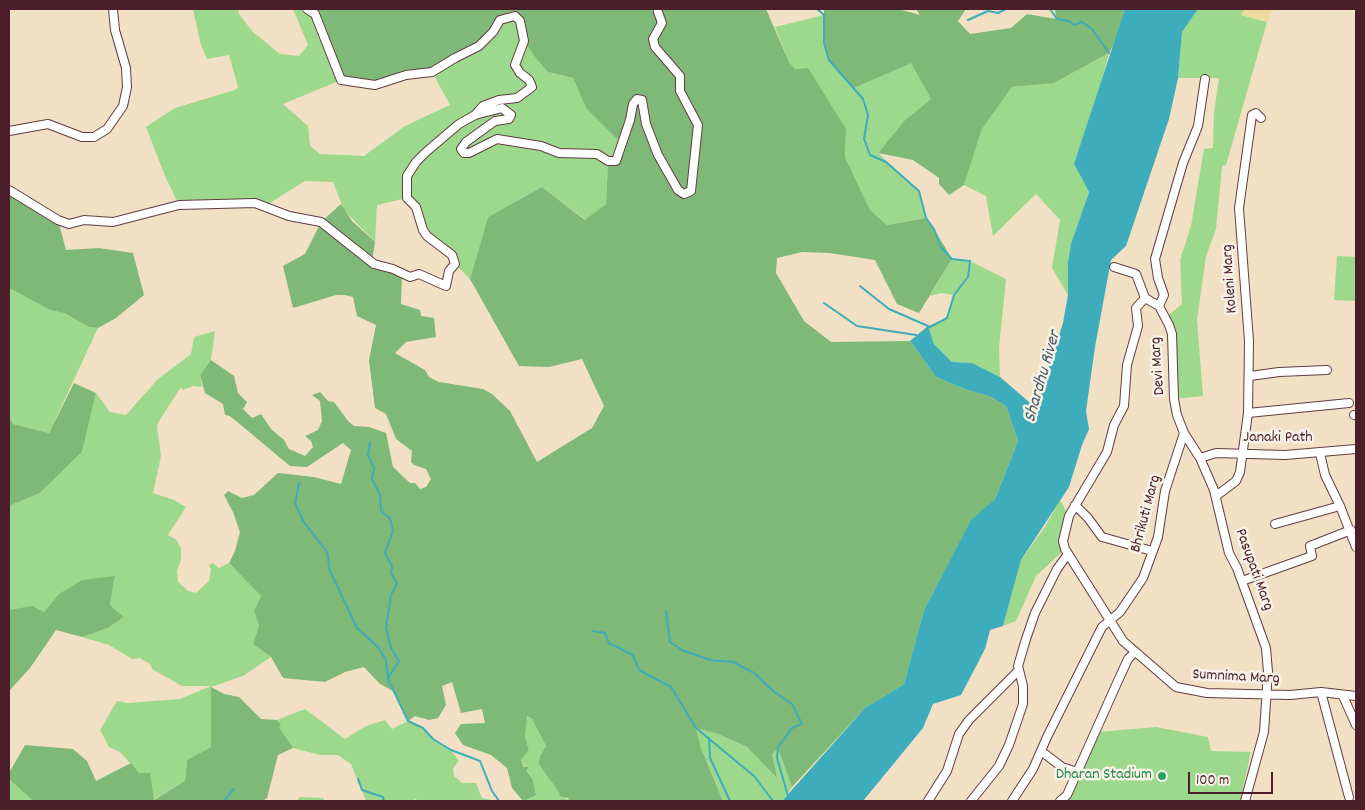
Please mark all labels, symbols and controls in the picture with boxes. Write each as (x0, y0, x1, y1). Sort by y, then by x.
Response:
street label: Koleni Marg (1219, 244, 1243, 314)
water label: Shardhu River (1021, 329, 1067, 425)
street label: Devi Marg (1147, 336, 1171, 396)
street label: Janaki Path (1243, 429, 1313, 449)
street label: Bhrikuti Marg (1127, 473, 1167, 555)
street label: Pasupati Marg (1229, 526, 1277, 614)
street label: Sumnima Marg (1192, 666, 1280, 690)
scale bar (1190, 762, 1275, 794)
place label: Dharan Stadium (1056, 766, 1152, 786)
marker: Dharan Stadium (1156, 770, 1168, 782)
text: 100 m (1196, 770, 1229, 792)

